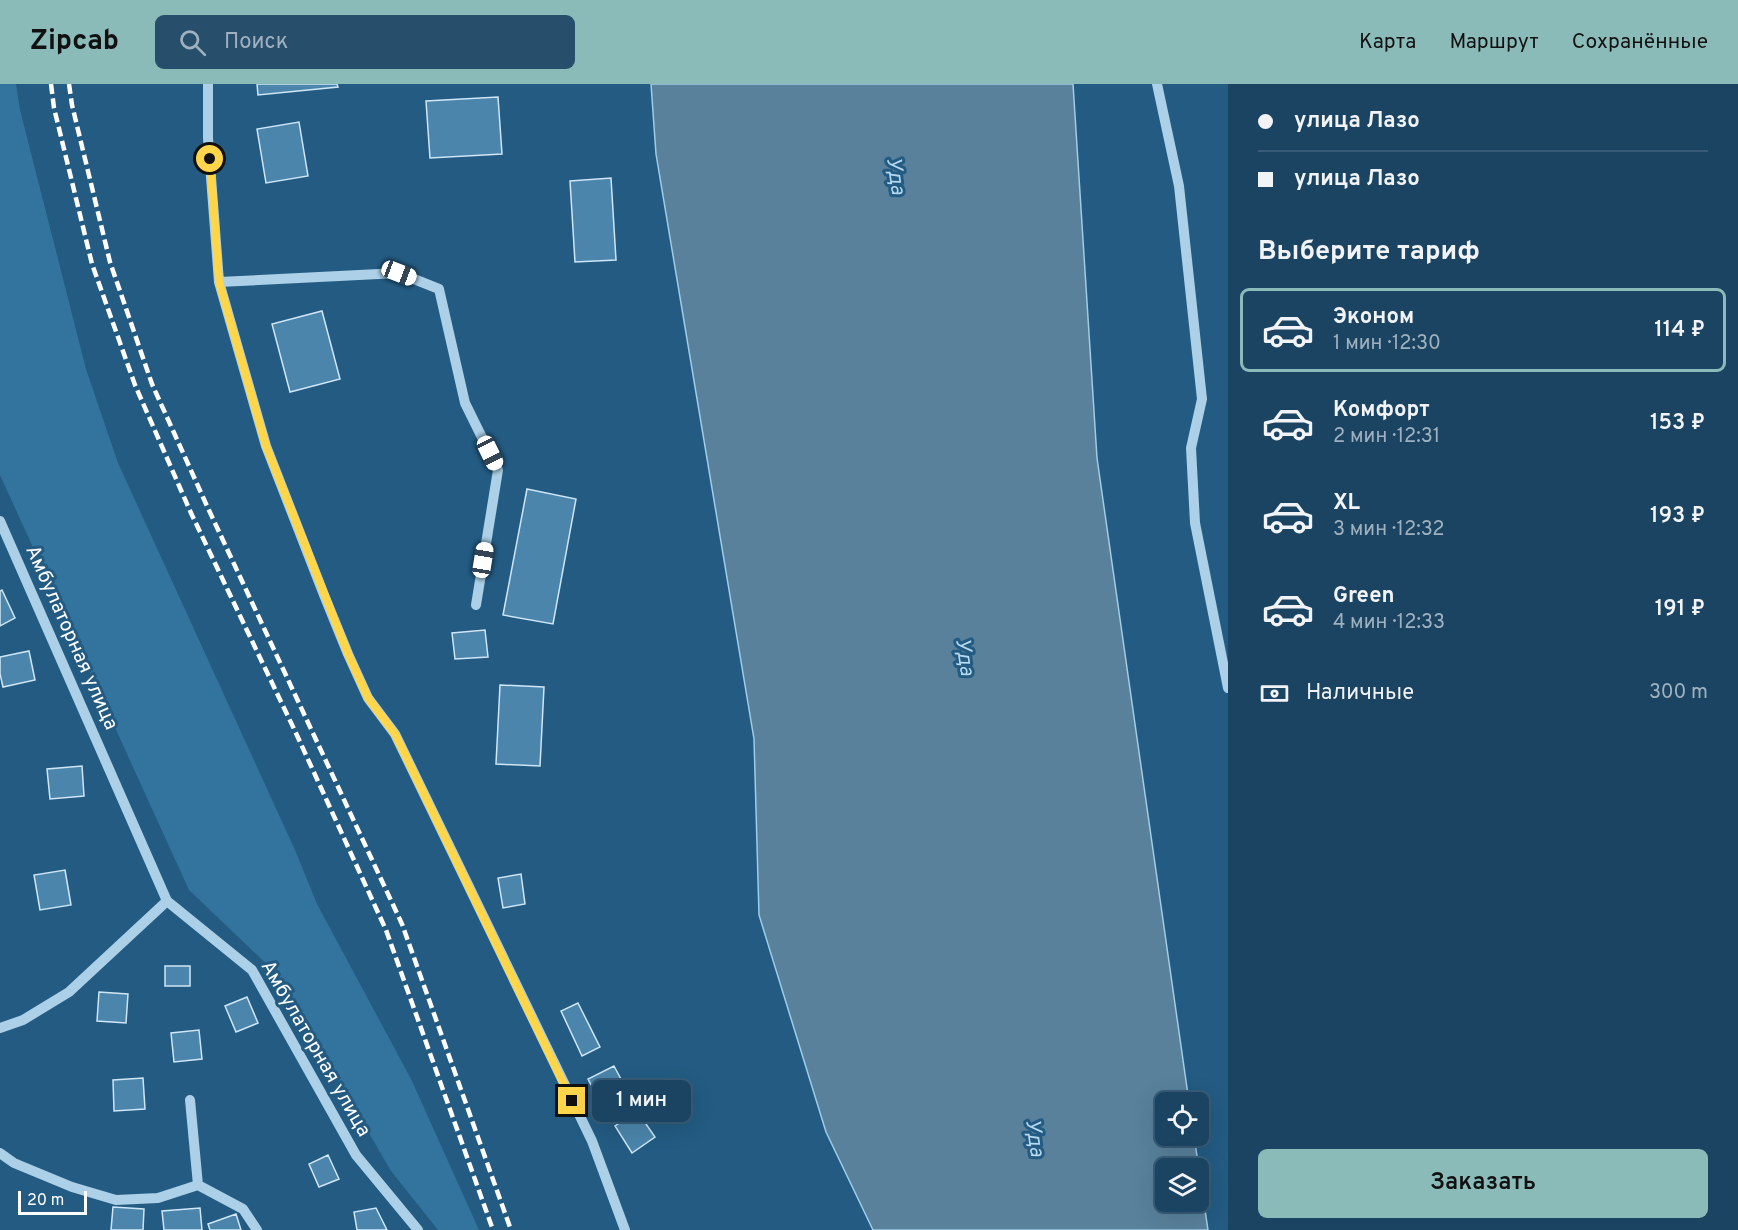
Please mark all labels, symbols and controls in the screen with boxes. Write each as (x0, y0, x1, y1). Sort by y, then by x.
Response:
search box (155, 15, 575, 69)
text: Zipcab (30, 24, 119, 60)
icon: search (176, 26, 209, 59)
text: Поиск (224, 29, 288, 56)
text: Карта (1359, 29, 1416, 56)
text: Маршрут (1449, 29, 1539, 56)
text: Сохранённые (1572, 29, 1708, 56)
text: улица Лазо (1294, 108, 1420, 135)
route start (196, 145, 223, 172)
water label: Уда (879, 155, 911, 197)
text: улица Лазо (1294, 166, 1420, 193)
text: Выберите тариф (1258, 235, 1480, 269)
car (379, 258, 419, 288)
icon: car (1261, 303, 1315, 357)
text: Эконом (1333, 304, 1414, 331)
text: 114 ₽ (1654, 317, 1705, 344)
text: 1 мин · 12:30 (1333, 331, 1441, 357)
icon: car (1261, 396, 1315, 450)
text: Комфорт (1333, 397, 1430, 424)
text: 153 ₽ (1650, 410, 1705, 437)
text: 2 мин · 12:31 (1333, 424, 1440, 450)
car (474, 433, 506, 473)
icon: car (1261, 489, 1315, 543)
text: XL (1333, 490, 1360, 517)
text: 193 ₽ (1650, 503, 1705, 530)
text: 3 мин · 12:32 (1333, 517, 1445, 543)
car (471, 541, 495, 579)
street label: Амбулаторная улица (19, 542, 123, 734)
icon: car (1261, 582, 1315, 636)
text: Green (1333, 583, 1395, 610)
text: 191 ₽ (1655, 596, 1705, 623)
text: 4 мин · 12:33 (1333, 610, 1445, 636)
water label: Уда (948, 636, 980, 678)
icon: cash (1258, 677, 1291, 710)
text: Наличные (1306, 680, 1414, 707)
text: 300 m (1649, 680, 1708, 706)
street label: Амбулаторная улица (254, 956, 376, 1142)
callout: 1 мин (593, 1080, 692, 1122)
route end (558, 1087, 585, 1114)
text: 1 мин (616, 1088, 667, 1114)
map controls (1155, 1092, 1209, 1212)
button: locate (1155, 1092, 1209, 1146)
water label: Уда (1018, 1117, 1050, 1159)
button: Заказать (1258, 1149, 1708, 1218)
button: layers (1155, 1158, 1209, 1212)
scale bar (18, 1188, 87, 1216)
text: 20 m (27, 1191, 64, 1211)

